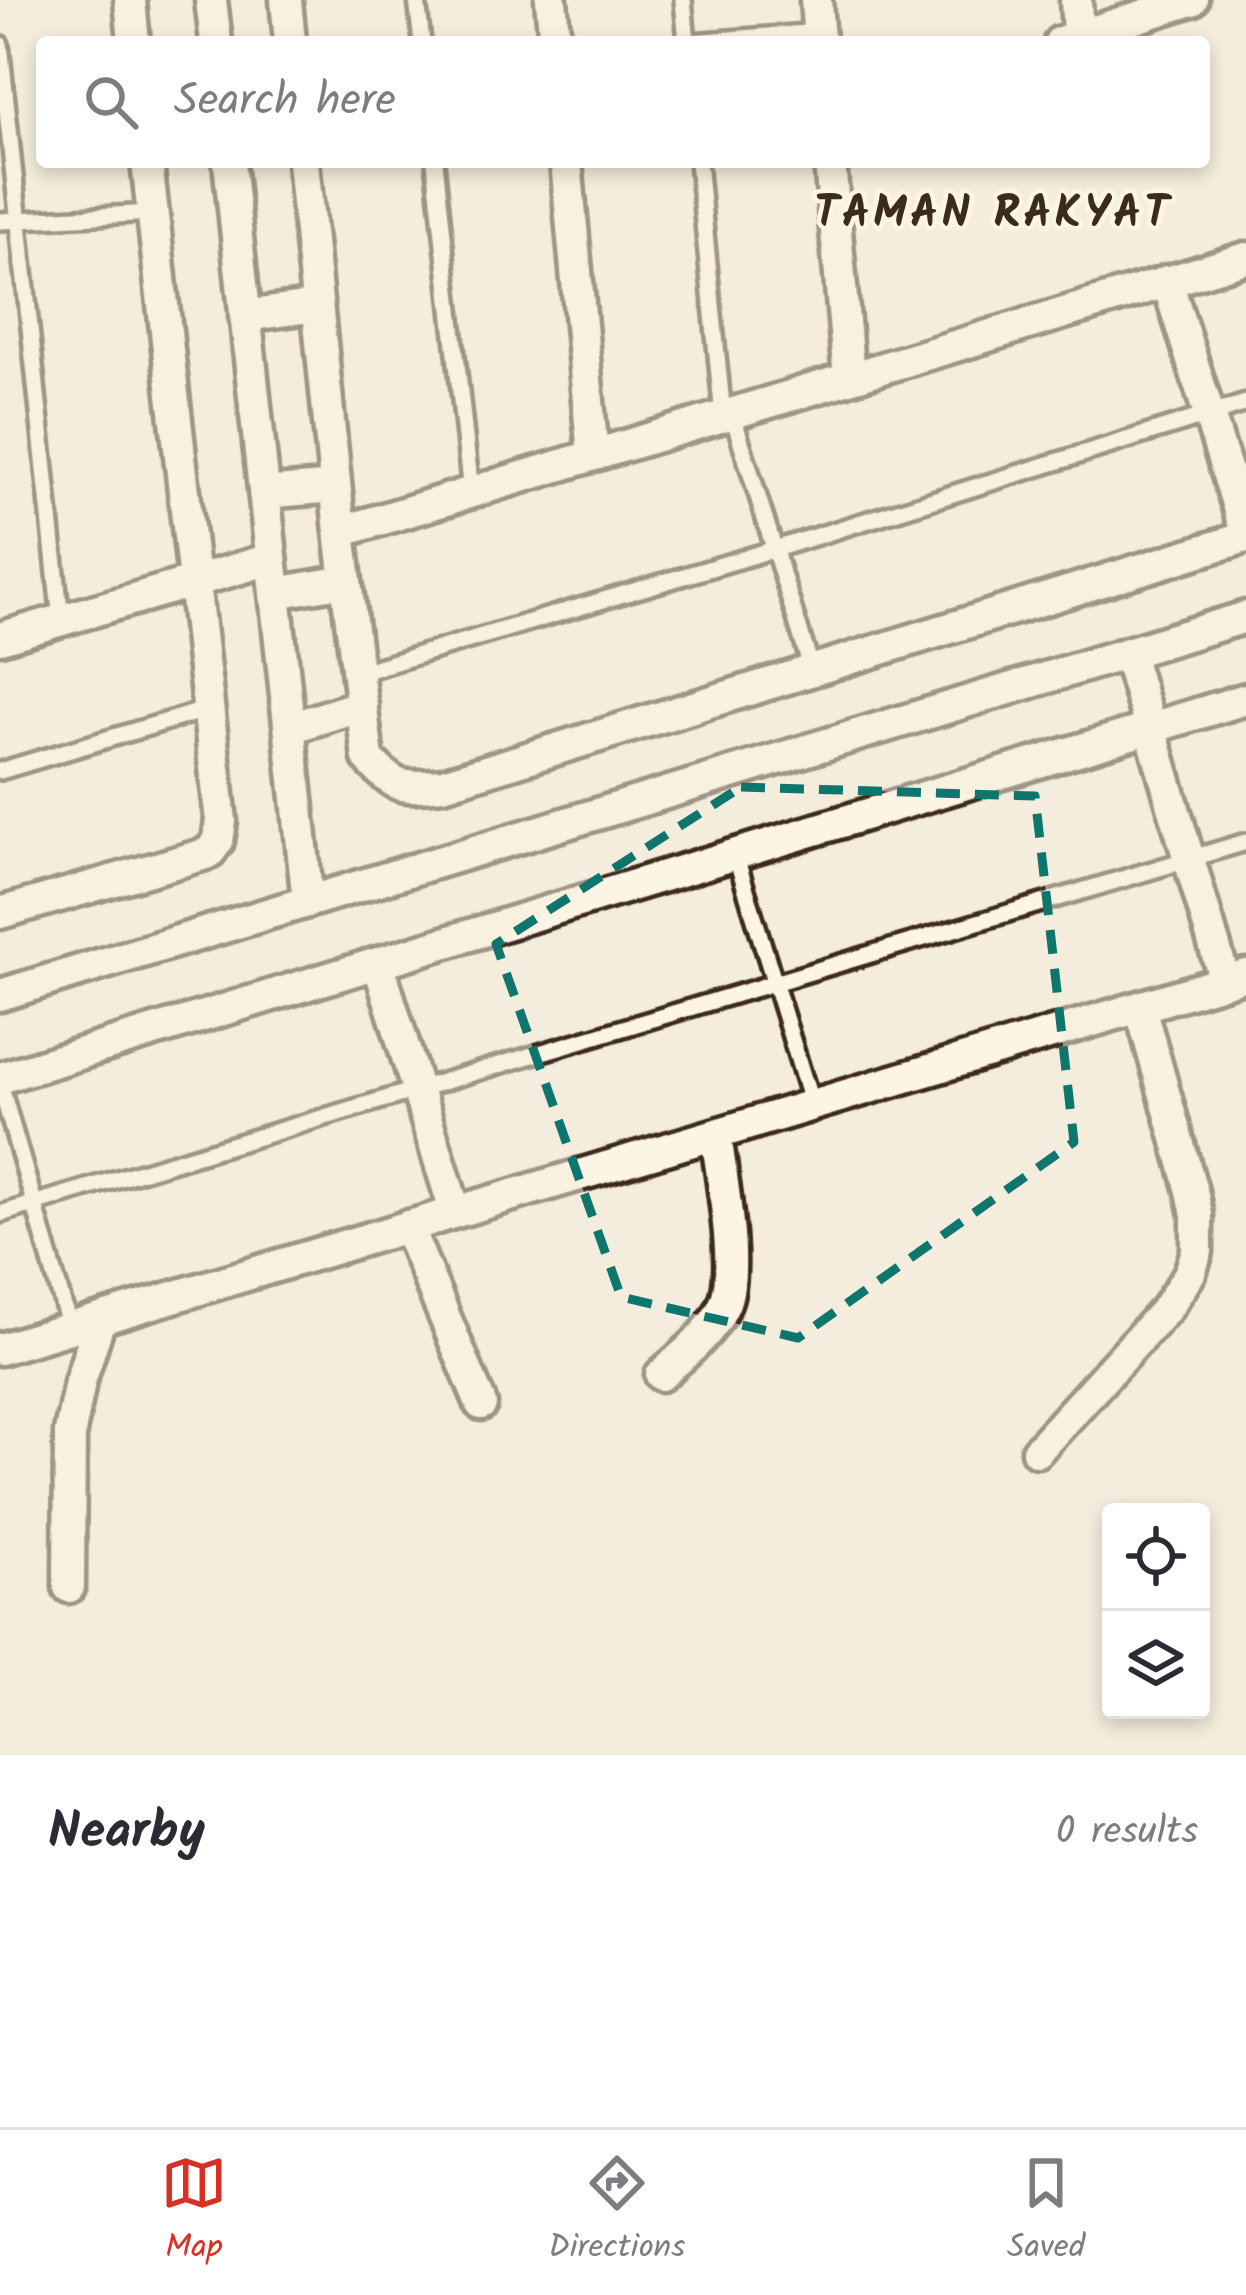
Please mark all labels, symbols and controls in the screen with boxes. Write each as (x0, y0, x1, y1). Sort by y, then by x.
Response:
search box (36, 36, 1210, 168)
text: Search here (174, 66, 396, 138)
icon: search (78, 69, 144, 135)
district label: TAMAN RAKYAT (814, 179, 1173, 251)
map controls (1102, 1503, 1210, 1719)
button: locate (1102, 1503, 1210, 1611)
button: layers (1102, 1611, 1210, 1719)
text: Nearby (48, 1793, 205, 1874)
text: 0 results (1056, 1802, 1198, 1864)
tab: Map (161, 2150, 227, 2275)
tab: Directions (548, 2150, 685, 2275)
tab: Saved (1007, 2150, 1085, 2275)

